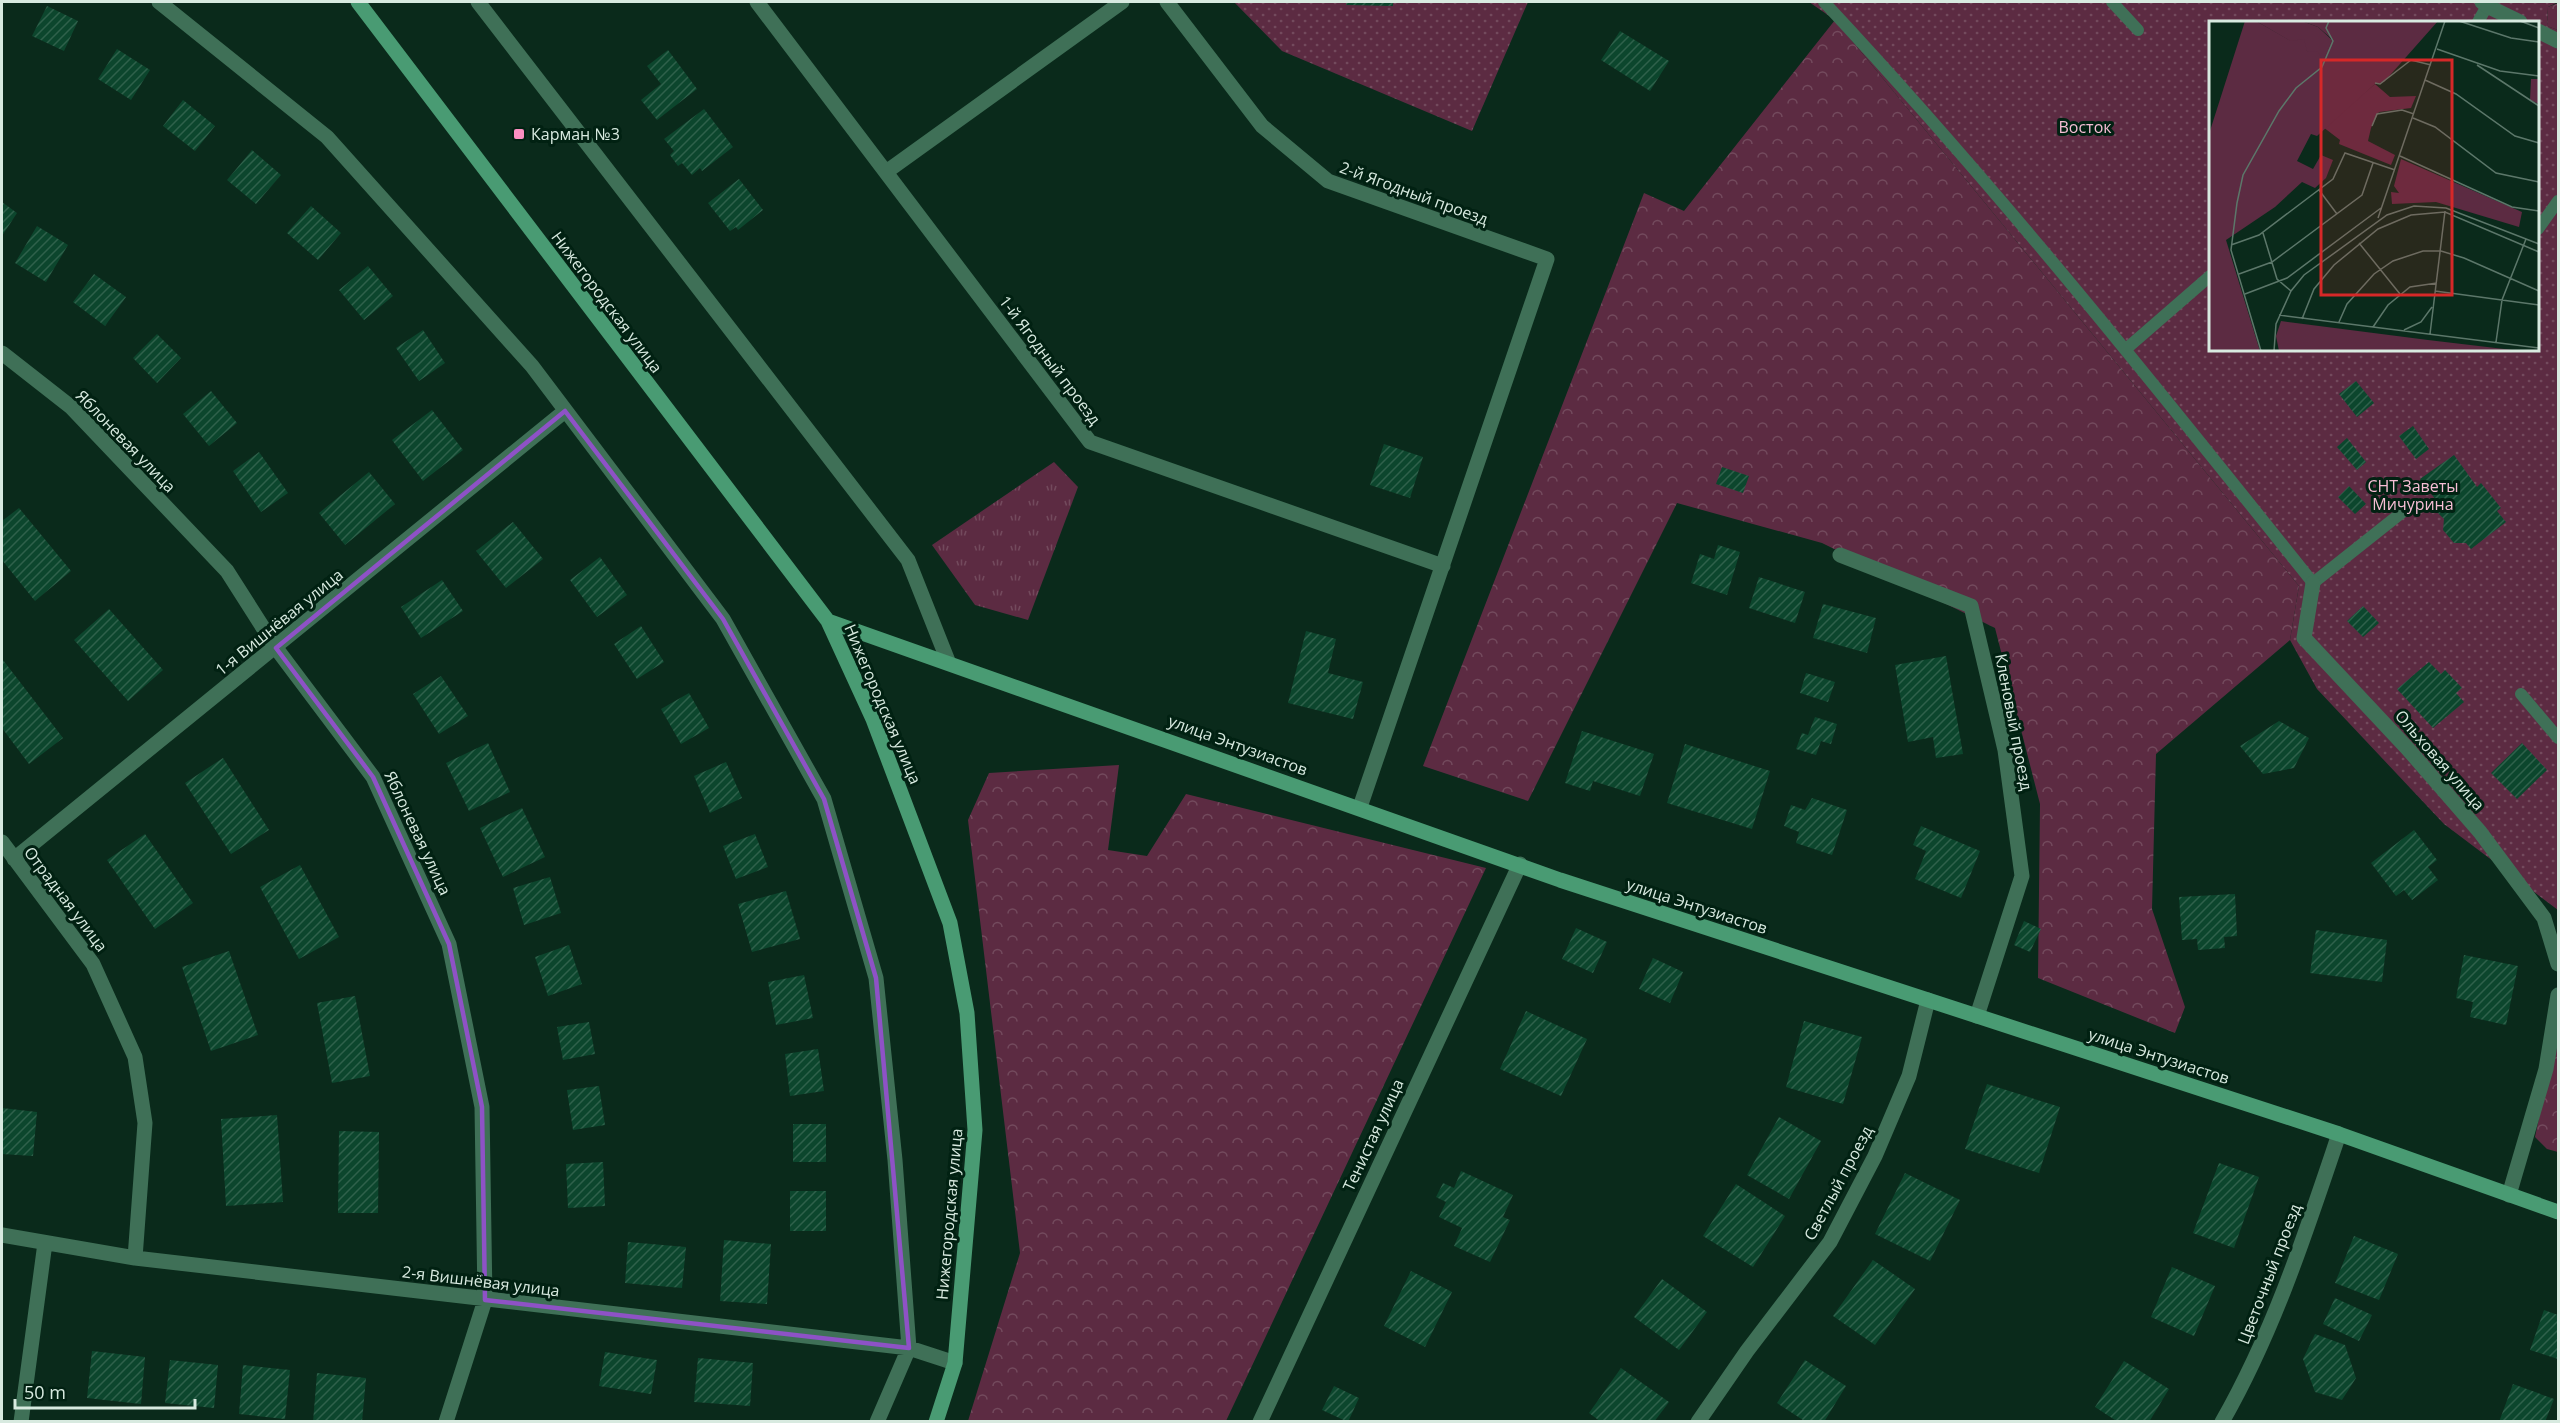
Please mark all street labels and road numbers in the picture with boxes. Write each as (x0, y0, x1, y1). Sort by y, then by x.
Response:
street label: 2-й Ягодный проезд (1337, 156, 1491, 230)
street label: Нижегородская улица (546, 227, 668, 377)
street label: 1-й Ягодный проезд (994, 291, 1106, 429)
street label: Яблоневая улица (71, 385, 181, 497)
street label: 1-я Вишнёвая улица (210, 564, 348, 680)
street label: Нижегородская улица (839, 621, 927, 787)
street label: Кленовый проезд (1990, 652, 2038, 792)
street label: Ольховая улица (2390, 705, 2490, 815)
street label: улица Энтузиастов (1165, 710, 1311, 780)
street label: Яблоневая улица (380, 767, 456, 899)
street label: Отрадная улица (19, 842, 113, 956)
street label: улица Энтузиастов (1624, 873, 1770, 939)
street label: улица Энтузиастов (2086, 1023, 2232, 1089)
street label: Тенистая улица (1337, 1075, 1409, 1195)
street label: Светлый проезд (1799, 1122, 1877, 1244)
street label: Нижегородская улица (931, 1127, 967, 1301)
street label: Цветочный проезд (2232, 1201, 2306, 1347)
street label: 2-я Вишнёвая улица (401, 1260, 561, 1302)

